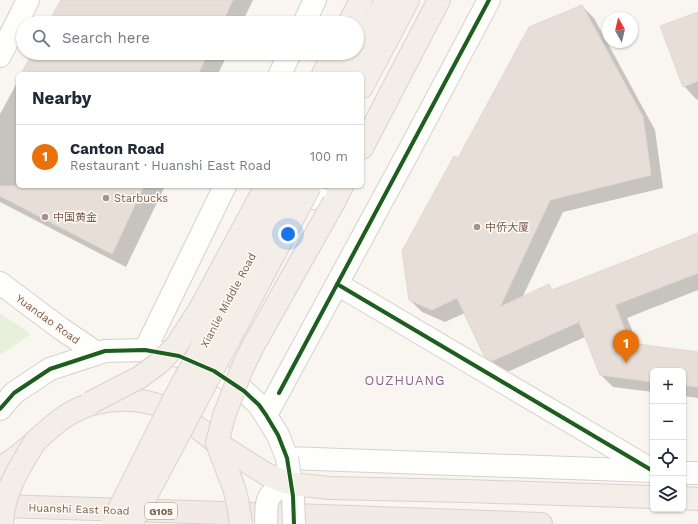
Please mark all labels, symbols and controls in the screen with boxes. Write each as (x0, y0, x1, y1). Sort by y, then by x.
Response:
north arrow (602, 12, 638, 48)
search box (16, 16, 364, 60)
icon: search (30, 27, 52, 49)
text: Search here (62, 29, 150, 47)
text: Nearby (32, 88, 91, 108)
text: Canton Road (70, 140, 164, 158)
text: 1 (42, 149, 48, 164)
text: 100 m (310, 149, 348, 164)
text: Restaurant · Huanshi East Road (70, 158, 271, 173)
place label: Starbucks (114, 192, 168, 205)
marker: Starbucks (101, 193, 111, 203)
place label: 中国黄金 (53, 211, 97, 224)
marker: 中国黄金 (40, 212, 50, 222)
place label: 中侨大厦 (485, 221, 529, 234)
marker: 中侨大厦 (472, 222, 482, 232)
your location (278, 224, 298, 244)
street label: Xianlie Middle Road (198, 251, 259, 350)
street label: Yuandao Road (13, 292, 82, 347)
pin: 1 (613, 330, 639, 363)
map controls (650, 368, 686, 512)
button: + (650, 368, 686, 404)
district label: OUZHUANG (364, 373, 446, 388)
button: − (650, 404, 686, 440)
button: locate (650, 440, 686, 476)
button: layers (650, 476, 686, 512)
street label: Huanshi East Road (28, 501, 130, 518)
road number: G105 (145, 503, 177, 519)

